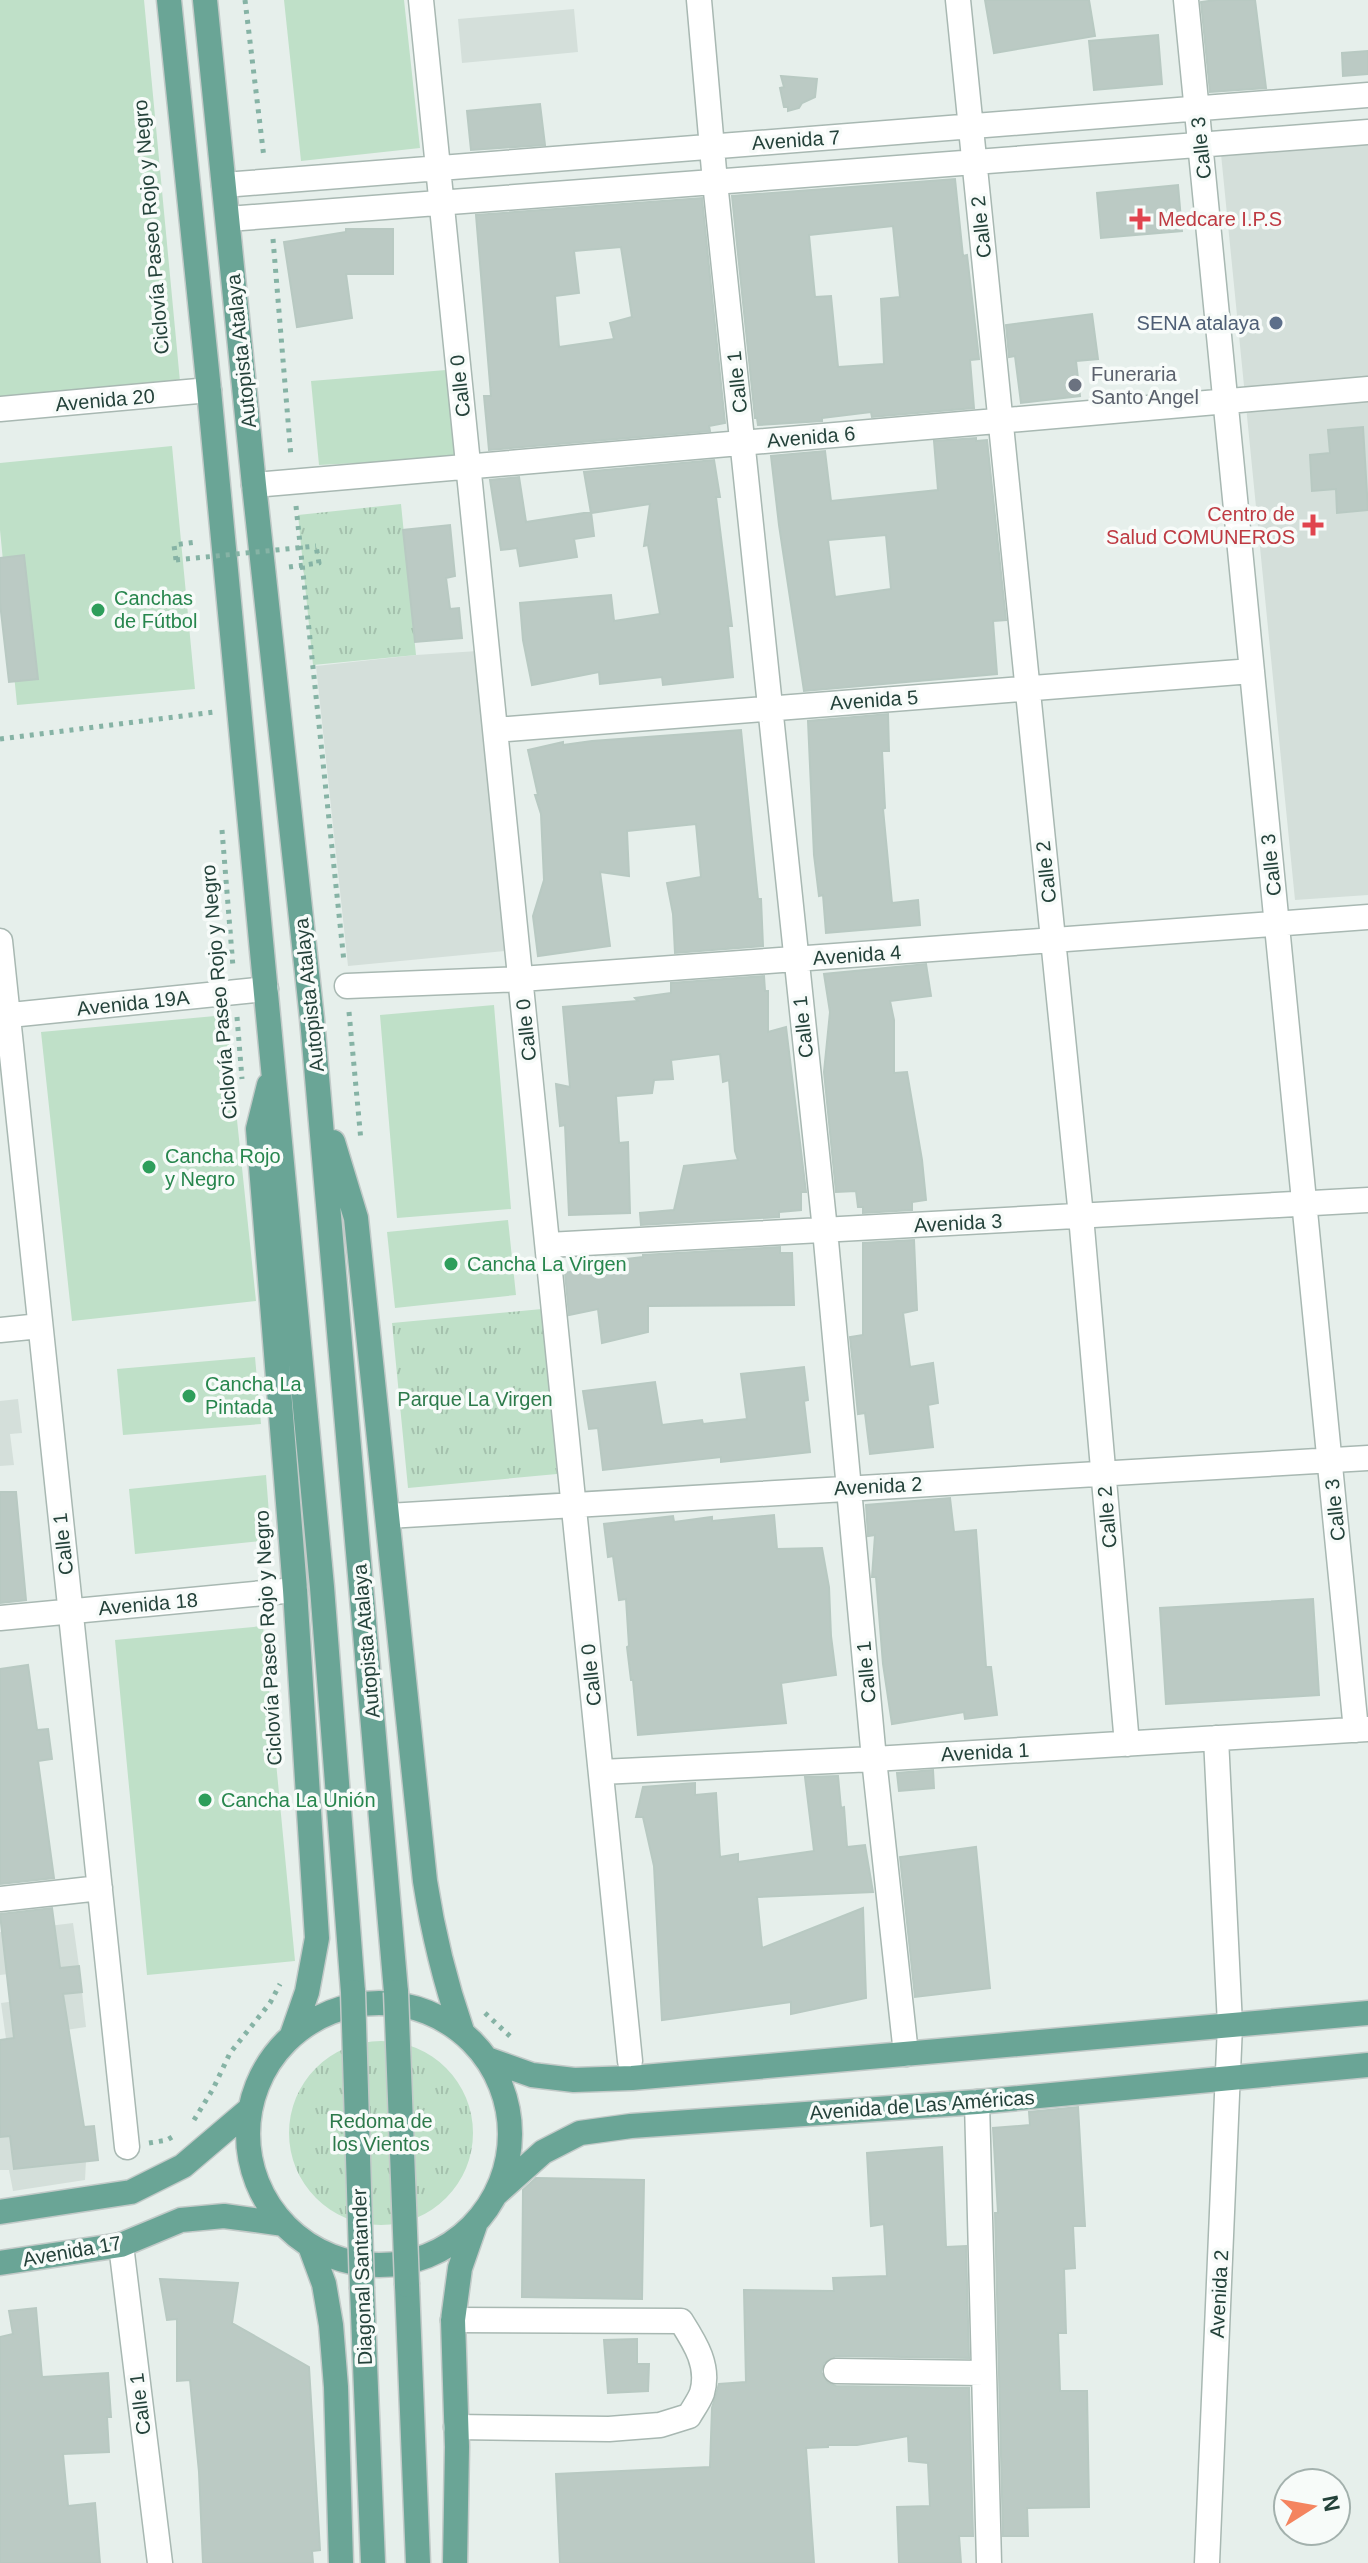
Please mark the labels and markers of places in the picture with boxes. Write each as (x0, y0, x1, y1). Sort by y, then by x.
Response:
marker: Medcare I.P.S (1129, 208, 1151, 230)
place label: Medcare I.P.S (1158, 208, 1282, 230)
place label: SENA atalaya (1137, 312, 1261, 334)
marker: SENA atalaya (1267, 314, 1285, 332)
place label: Funeraria Santo Angel (1091, 363, 1199, 408)
marker: Funeraria Santo Angel (1066, 376, 1084, 394)
place label: Centro de Salud COMUNEROS (1106, 503, 1295, 548)
marker: Centro de Salud COMUNEROS (1302, 514, 1324, 536)
place label: Canchas de Fútbol (114, 587, 197, 632)
marker: Canchas de Fútbol (89, 601, 107, 619)
place label: Cancha Rojo y Negro (165, 1145, 281, 1190)
marker: Cancha Rojo y Negro (140, 1158, 158, 1176)
place label: Cancha La Virgen (467, 1253, 627, 1275)
marker: Cancha La Virgen (442, 1255, 460, 1273)
place label: Cancha La Pintada (205, 1373, 303, 1418)
marker: Cancha La Pintada (180, 1387, 198, 1405)
place label: Cancha La Unión (221, 1789, 376, 1811)
marker: Cancha La Unión (196, 1791, 214, 1809)

